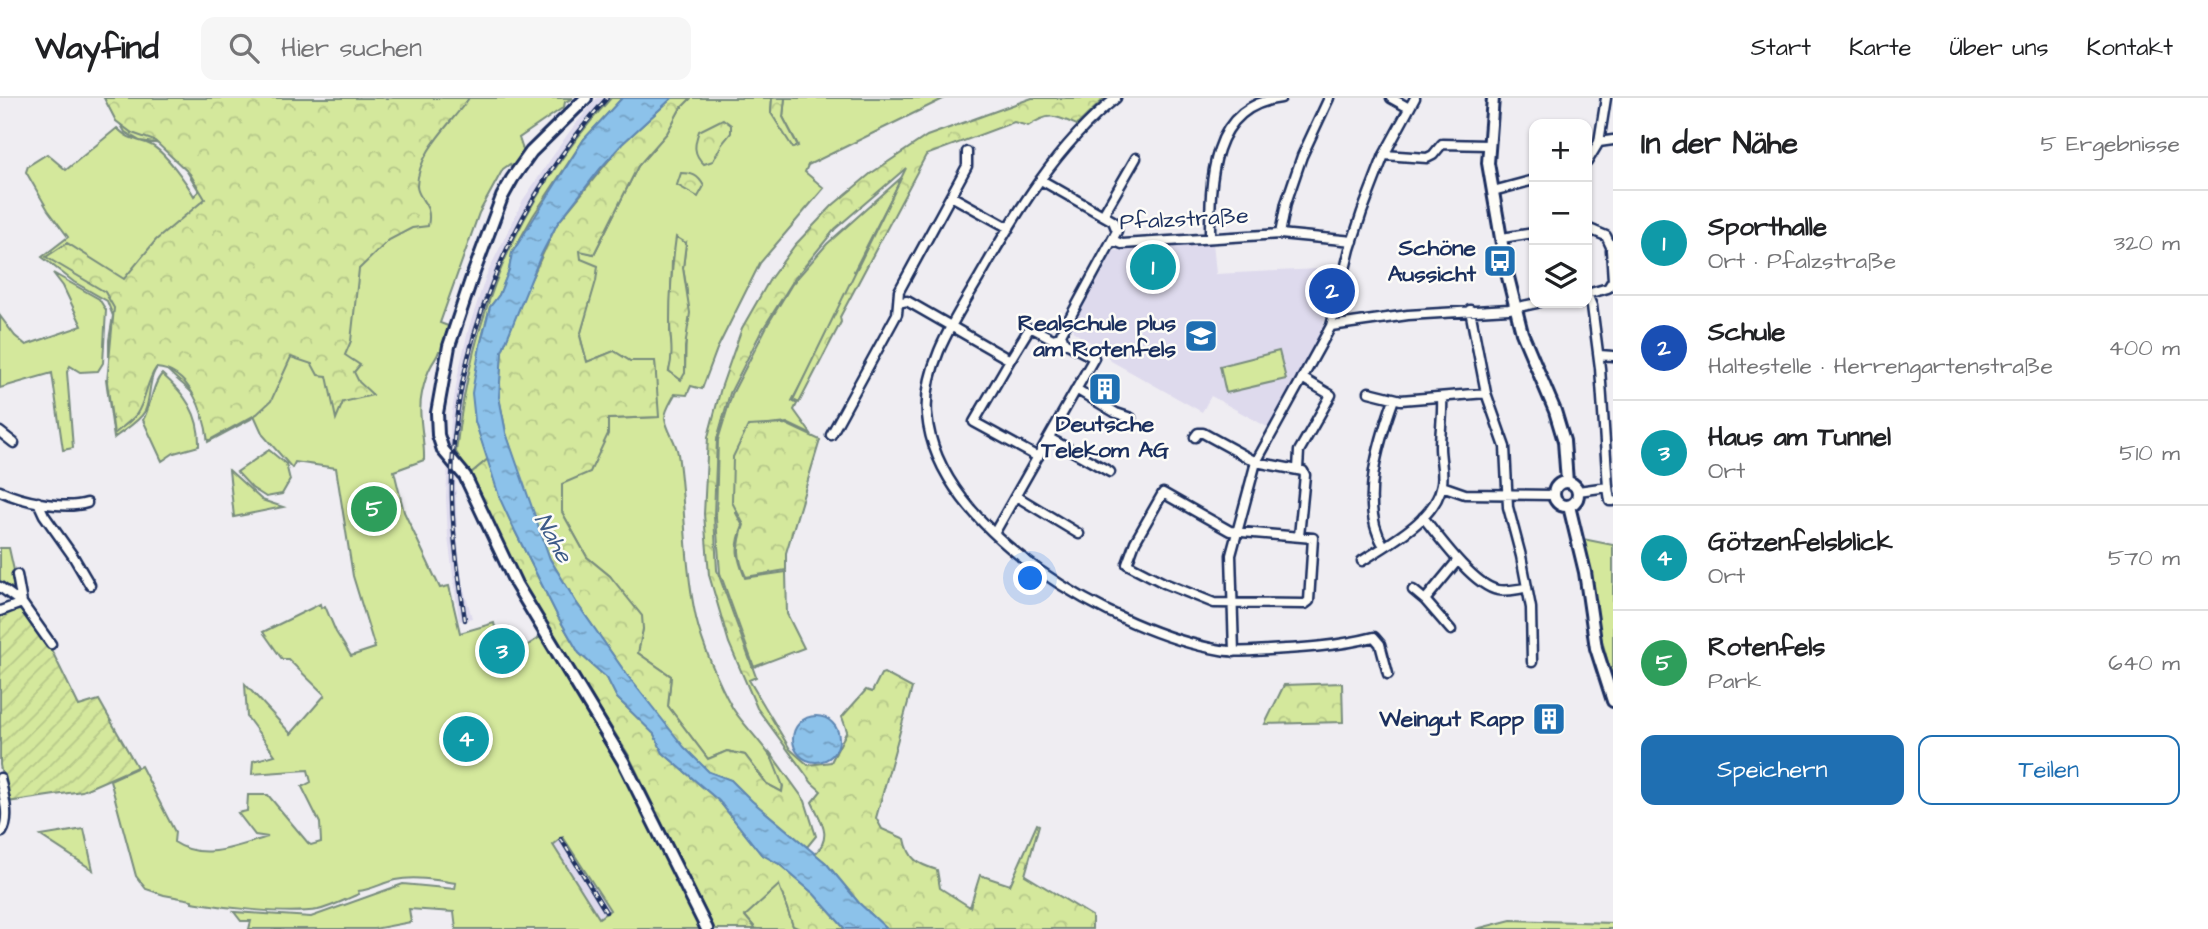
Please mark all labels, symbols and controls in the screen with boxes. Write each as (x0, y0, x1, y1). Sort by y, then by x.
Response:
search box (201, 17, 691, 80)
text: Wayfind (35, 25, 159, 71)
icon: search (225, 29, 263, 67)
text: Hier suchen (281, 30, 422, 66)
text: Start (1751, 31, 1811, 65)
text: Karte (1849, 31, 1912, 65)
text: Über uns (1950, 31, 2049, 65)
text: Kontakt (2087, 31, 2173, 65)
map controls (1529, 119, 1592, 308)
button: + (1529, 119, 1592, 182)
text: In der Nähe (1641, 123, 1798, 165)
text: 5 Ergebnisse (2040, 128, 2180, 160)
button: − (1529, 182, 1592, 245)
street label: Pfalzstraße (1119, 200, 1249, 238)
text: Sporthalle (1708, 209, 1827, 245)
text: 1 (1663, 227, 1665, 259)
text: 320 m (2114, 227, 2180, 259)
place label: Schöne Aussicht (1388, 232, 1477, 290)
pin: 1 (1130, 241, 1176, 293)
bus stop icon: Schöne Aussicht (1481, 242, 1519, 280)
button: layers (1529, 245, 1592, 308)
text: Ort · Pfalzstraße (1708, 245, 1896, 277)
pin: 2 (1309, 265, 1355, 317)
place label: Realschule plus am Rotenfels (1018, 307, 1176, 365)
text: Schule (1708, 314, 1785, 350)
school or university icon: Realschule plus am Rotenfels (1182, 317, 1220, 355)
text: 2 (1657, 332, 1671, 364)
text: 400 m (2108, 332, 2180, 364)
text: Haltestelle · Herrengartenstraße (1708, 350, 2053, 382)
building icon: Deutsche Telekom AG (1086, 370, 1124, 408)
place label: Deutsche Telekom AG (1040, 408, 1169, 466)
text: Haus am Tunnel (1708, 419, 1891, 455)
text: 3 (1658, 437, 1670, 469)
text: 510 m (2119, 437, 2180, 469)
text: Ort (1708, 455, 1745, 487)
pin: 5 (351, 483, 397, 535)
water label: Nahe (525, 507, 581, 570)
text: Götzenfelsblick (1708, 524, 1893, 560)
text: 4 (1656, 542, 1672, 574)
text: 570 m (2108, 542, 2180, 574)
text: Ort (1708, 560, 1745, 592)
your location (1013, 561, 1047, 595)
pin: 3 (479, 625, 525, 677)
text: Rotenfels (1708, 629, 1825, 665)
text: 5 (1656, 647, 1672, 679)
text: 640 m (2108, 647, 2180, 679)
text: Park (1708, 665, 1761, 697)
building icon: Weingut Rapp (1530, 700, 1568, 738)
place label: Weingut Rapp (1378, 703, 1524, 736)
pin: 4 (443, 713, 489, 765)
button: Speichern (1641, 735, 1904, 805)
button: Teilen (1918, 735, 2180, 805)

